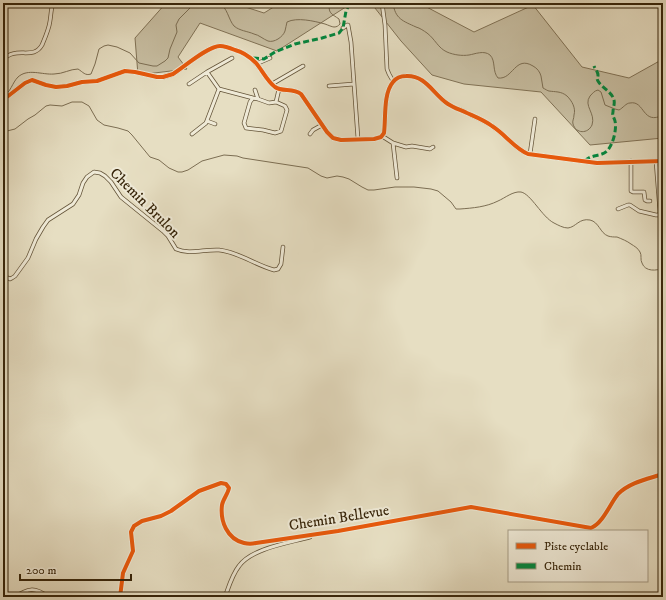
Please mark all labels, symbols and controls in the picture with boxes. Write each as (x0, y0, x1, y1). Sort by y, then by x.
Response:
street label: Chemin Brulon (106, 164, 184, 242)
street label: Chemin Bellevue (288, 501, 390, 535)
legend (508, 530, 648, 582)
text: Piste cyclable (544, 539, 608, 554)
scale bar (20, 556, 131, 582)
text: Chemin (544, 559, 582, 574)
text: 200 m (26, 563, 56, 578)

